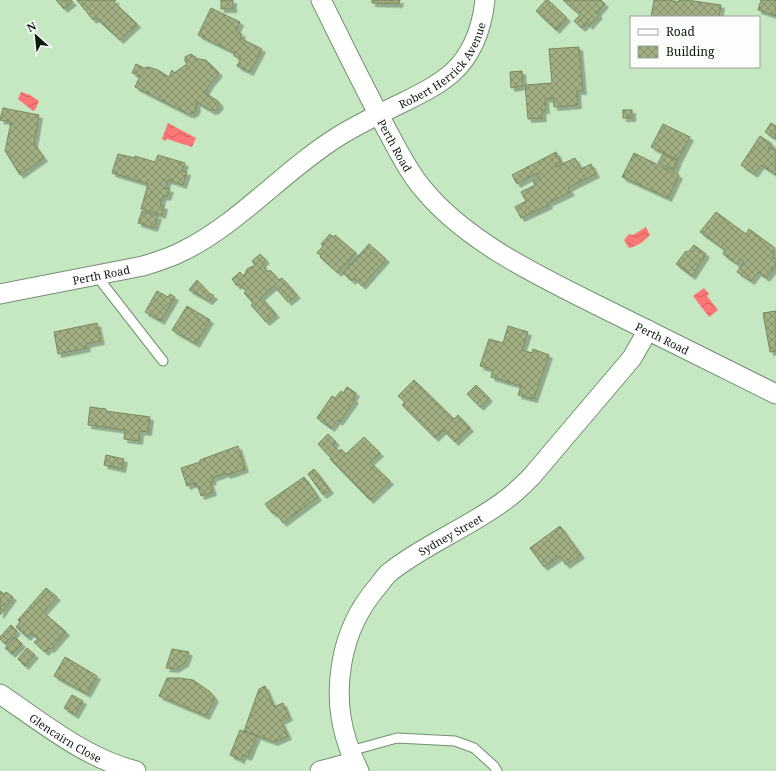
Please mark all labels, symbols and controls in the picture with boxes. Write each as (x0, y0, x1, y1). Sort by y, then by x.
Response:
north arrow (16, 16, 56, 56)
legend (630, 16, 760, 68)
text: N (24, 18, 39, 35)
street label: Robert Herrick Avenue (396, 20, 488, 111)
text: Road (666, 23, 696, 40)
text: Building (666, 43, 715, 60)
street label: Perth Road (375, 116, 416, 175)
street label: Perth Road (71, 261, 131, 287)
street label: Perth Road (633, 318, 692, 357)
street label: Sydney Street (415, 510, 485, 558)
street label: Glencairn Close (27, 710, 104, 765)

